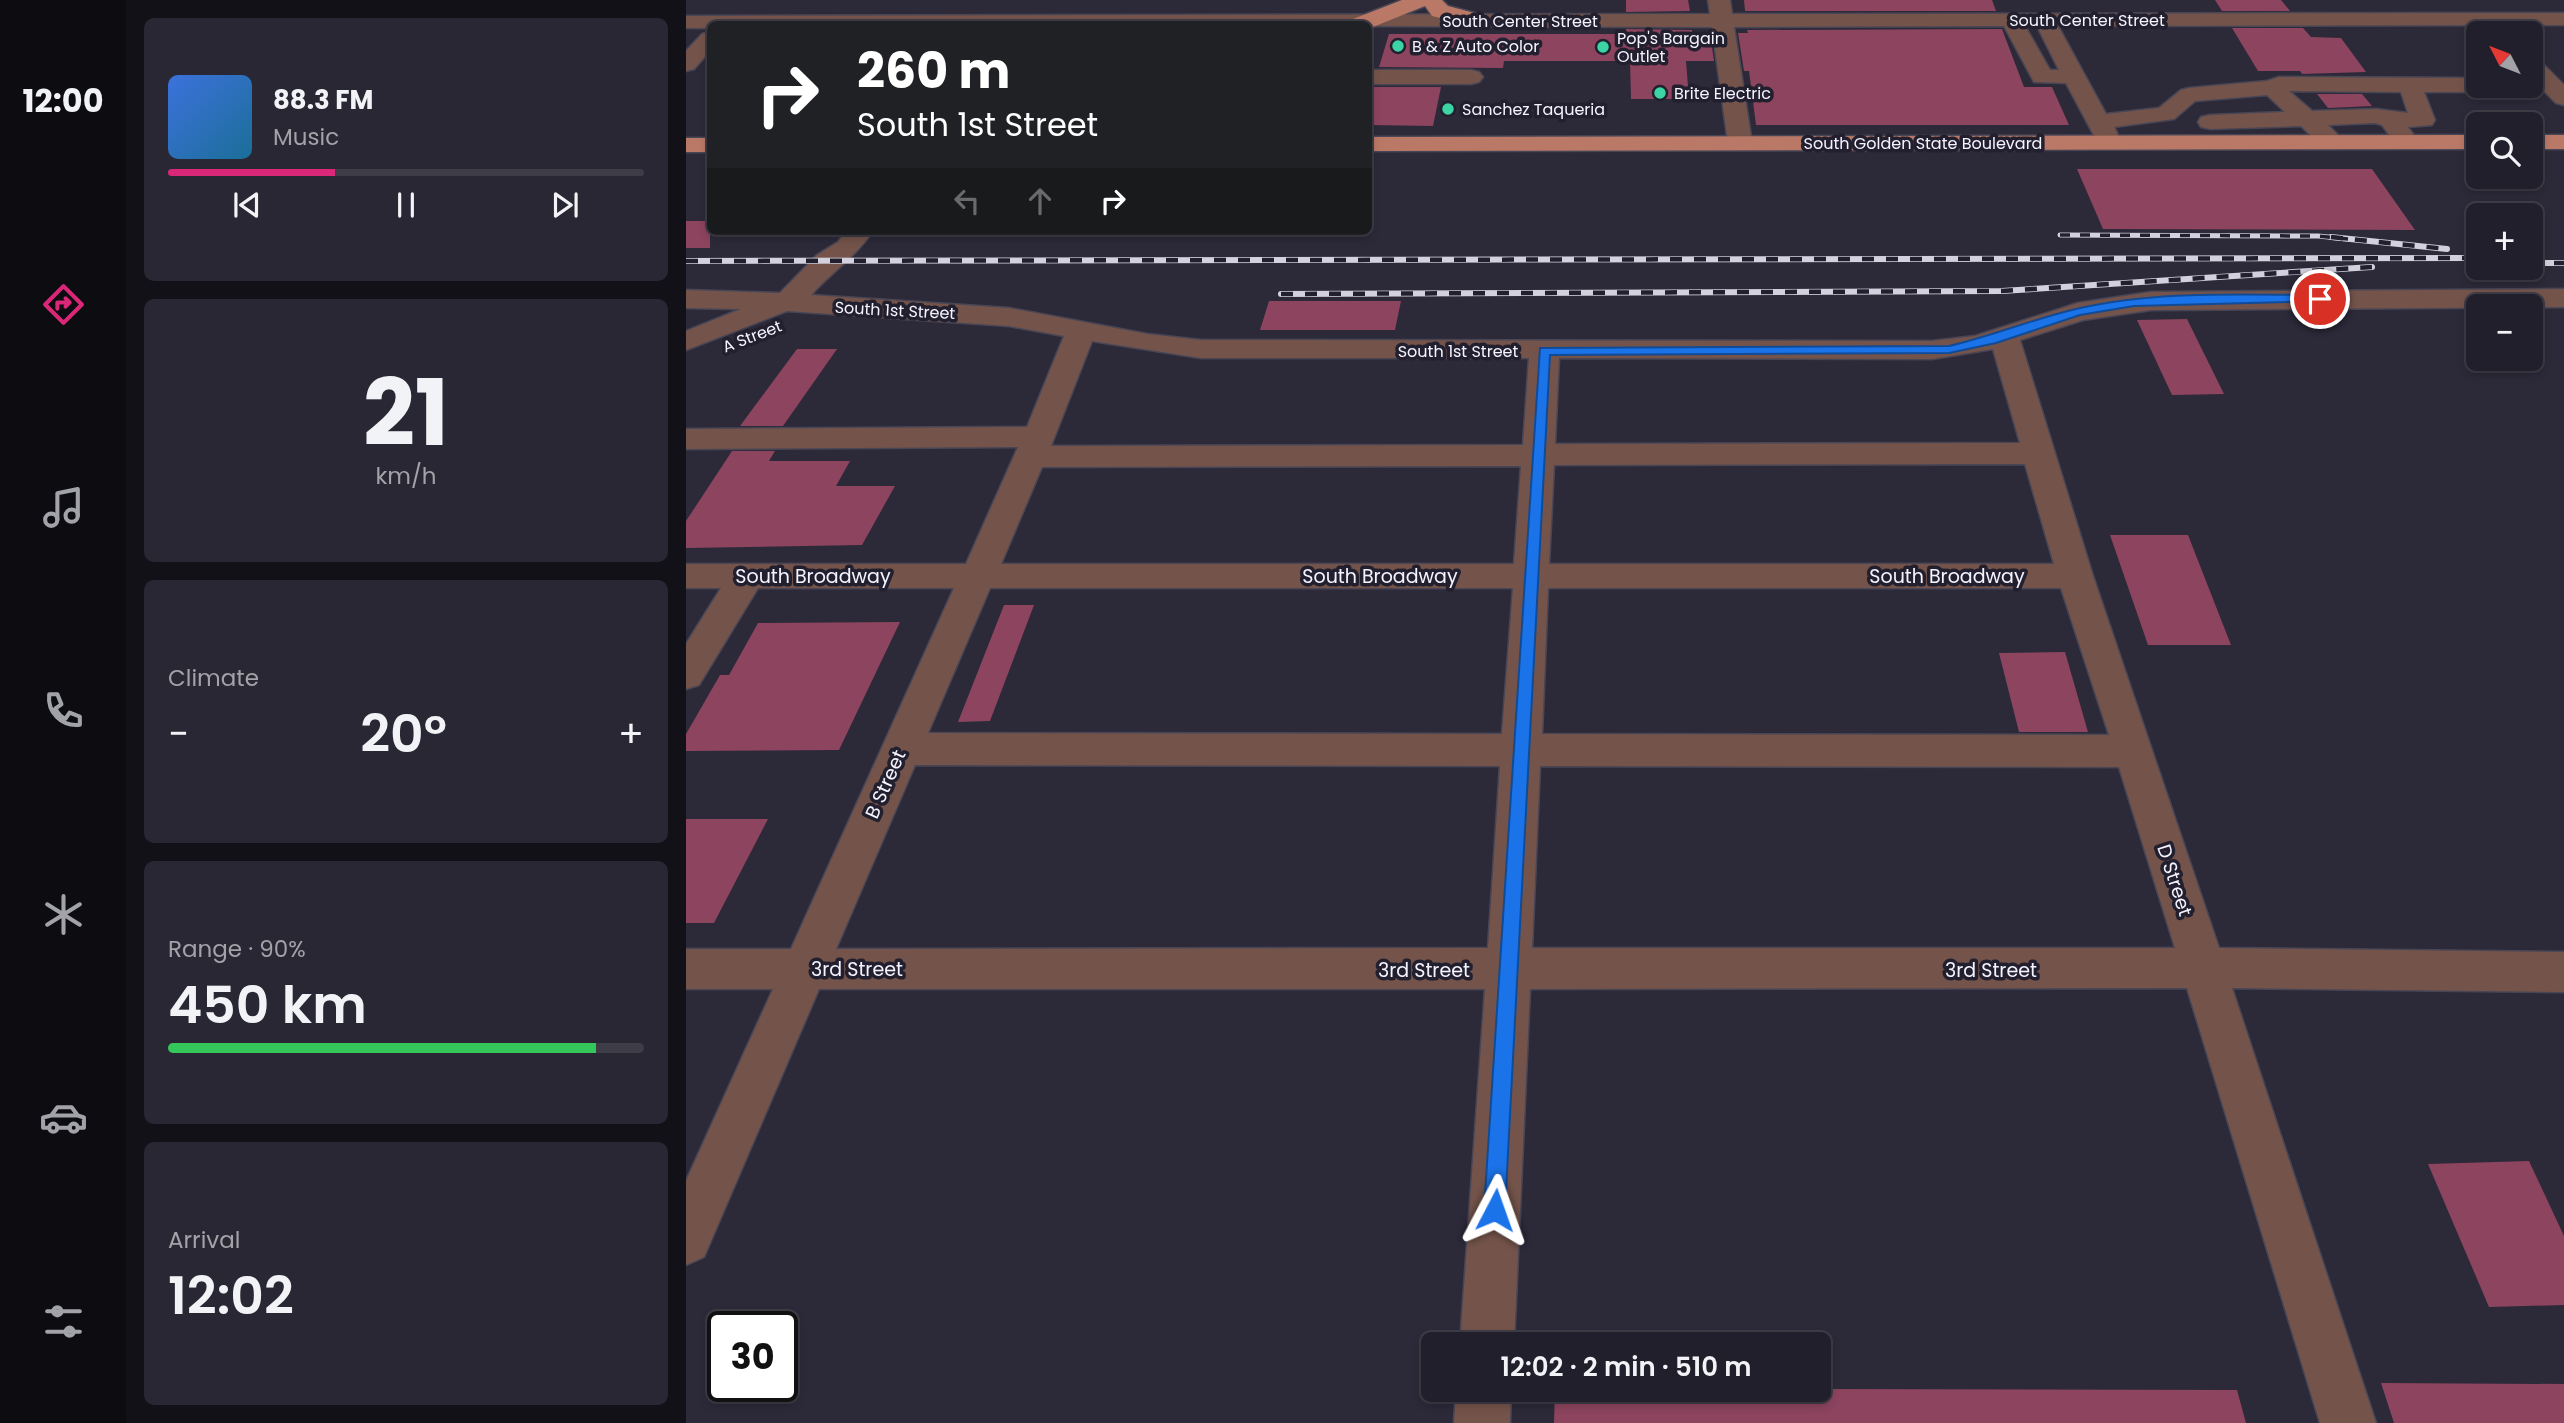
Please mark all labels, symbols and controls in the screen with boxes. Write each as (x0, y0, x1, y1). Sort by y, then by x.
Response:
street label: South Center Street (2009, 9, 2165, 32)
street label: South Center Street (1442, 10, 1598, 33)
north arrow (2466, 21, 2543, 98)
map controls (2466, 21, 2543, 371)
place label: Pop's Bargain Outlet (1617, 27, 1725, 68)
place label: B & Z Auto Color (1412, 35, 1539, 58)
text: 260 m (857, 37, 1010, 105)
marker: B & Z Auto Color (1390, 38, 1406, 54)
marker: Pop's Bargain Outlet (1595, 39, 1611, 55)
icon: right (742, 49, 833, 140)
text: 12:00 (22, 78, 104, 123)
text: 88.3 FM (273, 82, 373, 118)
place label: Brite Electric (1674, 82, 1771, 105)
marker: Brite Electric (1652, 85, 1668, 101)
place label: Sanchez Taqueria (1462, 98, 1605, 121)
marker: Sanchez Taqueria (1440, 101, 1456, 117)
text: South 1st Street (857, 102, 1098, 147)
button: search (2466, 112, 2543, 189)
text: Music (273, 121, 339, 153)
street label: South Golden State Boulevard (1804, 132, 2042, 155)
icon: left (948, 182, 986, 220)
icon: ahead (1021, 182, 1059, 220)
icon: right (1094, 182, 1132, 220)
icon: previous (228, 186, 266, 224)
icon: pause (387, 186, 425, 224)
icon: next (546, 186, 584, 224)
button: + (2466, 203, 2543, 280)
pin (2290, 269, 2350, 329)
icon: directions (39, 280, 88, 329)
icon: arrive (2301, 280, 2339, 318)
button: − (2466, 294, 2543, 371)
street label: South 1st Street (834, 296, 956, 325)
street label: A Street (719, 315, 785, 358)
street label: South 1st Street (1398, 340, 1518, 363)
text: 21 (363, 349, 449, 477)
text: km/h (375, 460, 437, 492)
icon: music (39, 483, 88, 532)
street label: South Broadway (735, 563, 891, 590)
street label: South Broadway (1302, 563, 1458, 590)
street label: South Broadway (1869, 563, 2025, 590)
text: Climate (168, 662, 259, 694)
icon: phone (39, 686, 88, 735)
text: 20° (360, 697, 447, 770)
text: − (168, 707, 189, 760)
text: + (618, 707, 644, 760)
street label: B Street (858, 746, 913, 823)
street label: D Street (2150, 841, 2199, 920)
icon: climate (39, 890, 88, 939)
text: Range · 90% (168, 933, 306, 965)
street label: 3rd Street (811, 956, 903, 983)
street label: 3rd Street (1378, 957, 1470, 984)
street label: 3rd Street (1945, 957, 2037, 984)
text: 450 km (168, 968, 367, 1041)
icon: car (39, 1093, 88, 1142)
position arrow (1458, 1173, 1532, 1247)
text: Arrival (168, 1224, 240, 1256)
text: 12:02 (168, 1259, 294, 1332)
icon: filters (39, 1297, 88, 1346)
speed limit sign: 30 (707, 1311, 798, 1402)
text: 12:02 · 2 min · 510 m (1501, 1349, 1751, 1385)

